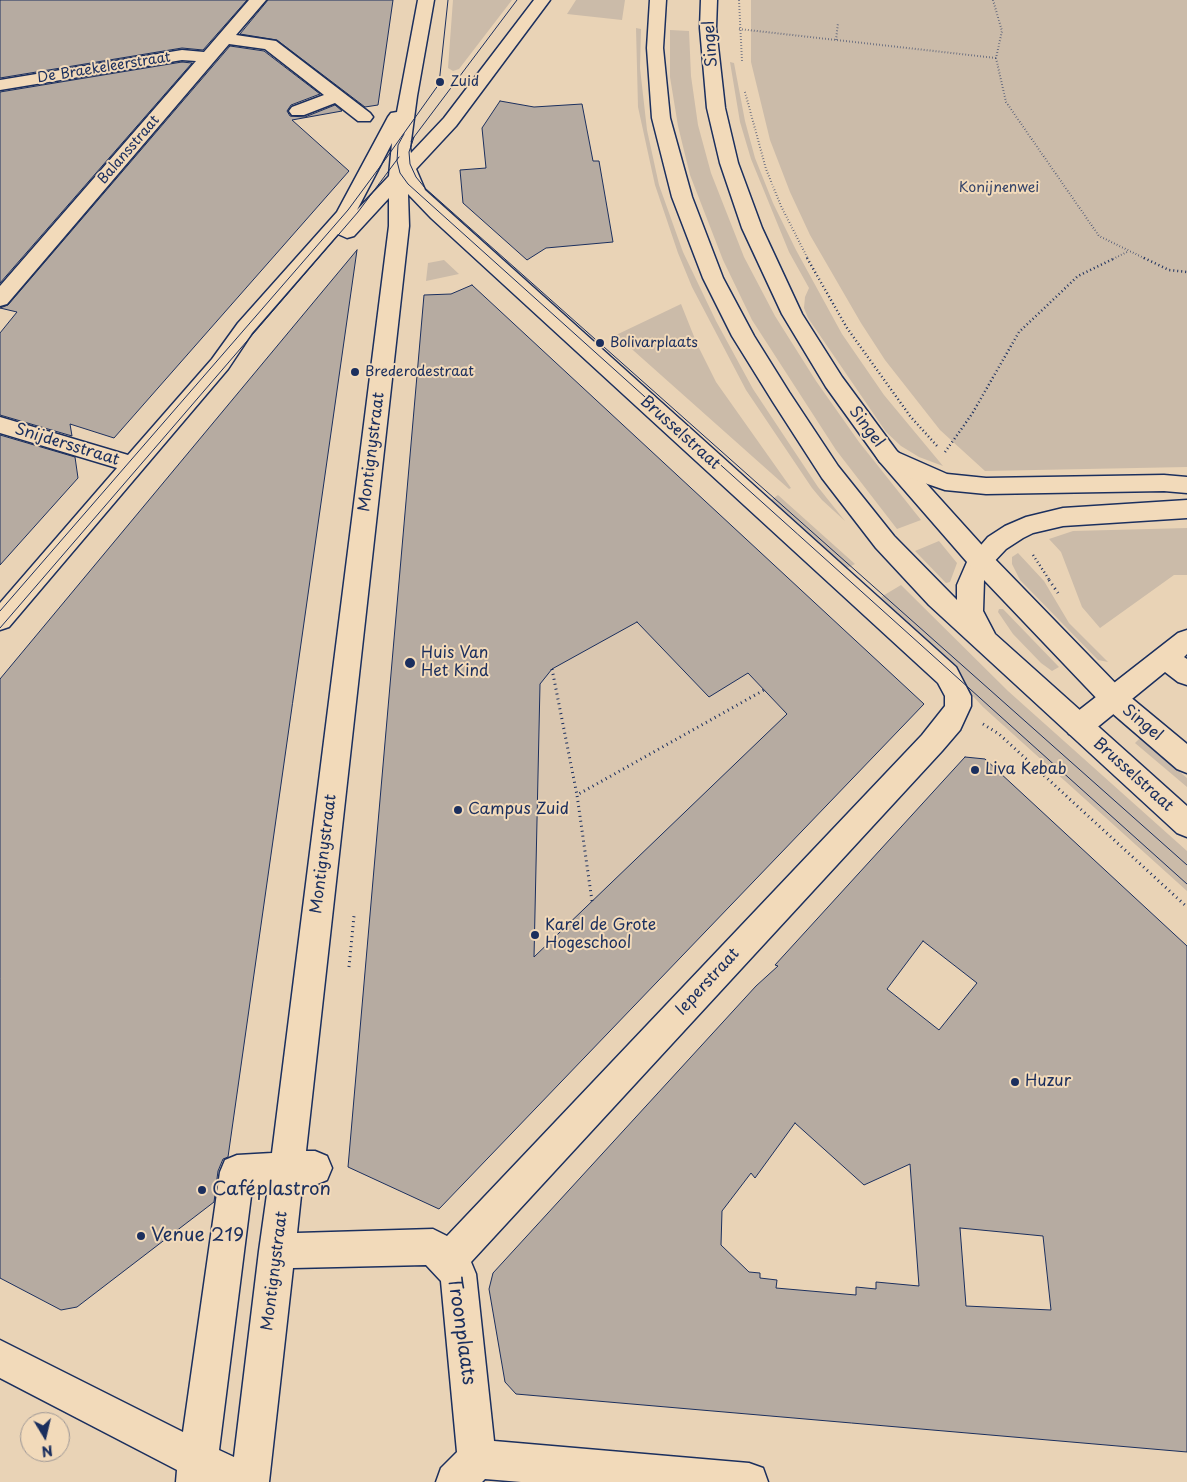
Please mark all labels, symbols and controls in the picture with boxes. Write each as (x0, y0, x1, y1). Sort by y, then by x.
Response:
street label: Singel (700, 20, 722, 68)
street label: De Braekeleerstraat (36, 49, 172, 87)
place label: Zuid (450, 74, 479, 90)
marker: Zuid (434, 76, 446, 88)
street label: Balansstraat (95, 112, 163, 188)
park label: Konijnenwei (959, 180, 1039, 196)
place label: Bolivarplaats (610, 335, 698, 351)
marker: Bolivarplaats (594, 337, 606, 349)
place label: Brederodestraat (365, 364, 474, 380)
marker: Brederodestraat (349, 366, 361, 378)
street label: Montignystraat (355, 391, 389, 513)
street label: Brusselstraat (636, 392, 724, 474)
street label: Singel (844, 403, 888, 451)
street label: Snijdersstraat (12, 420, 122, 470)
place label: Huis Van Het Kind (421, 644, 489, 682)
marker: Huis Van Het Kind (403, 656, 417, 670)
street label: Singel (1118, 701, 1166, 745)
street label: Brusselstraat (1089, 734, 1177, 816)
place label: Liva Kebab (985, 760, 1067, 780)
marker: Liva Kebab (969, 764, 981, 776)
street label: Montignystraat (307, 793, 341, 915)
place label: Campus Zuid (468, 800, 569, 820)
marker: Campus Zuid (452, 804, 464, 816)
place label: Karel de Grote Hogeschool (545, 916, 656, 954)
marker: Karel de Grote Hogeschool (529, 929, 541, 941)
street label: Ieperstraat (672, 945, 744, 1019)
place label: Huzur (1025, 1072, 1071, 1092)
marker: Huzur (1009, 1076, 1021, 1088)
place label: Caféplastron (212, 1179, 331, 1201)
marker: Caféplastron (196, 1184, 208, 1196)
street label: Montignystraat (258, 1210, 292, 1332)
place label: Venue 219 (151, 1225, 244, 1247)
marker: Venue 219 (135, 1230, 147, 1242)
street label: Troonplaats (442, 1275, 480, 1387)
north arrow (20, 1412, 70, 1462)
text: N (40, 1440, 54, 1463)

